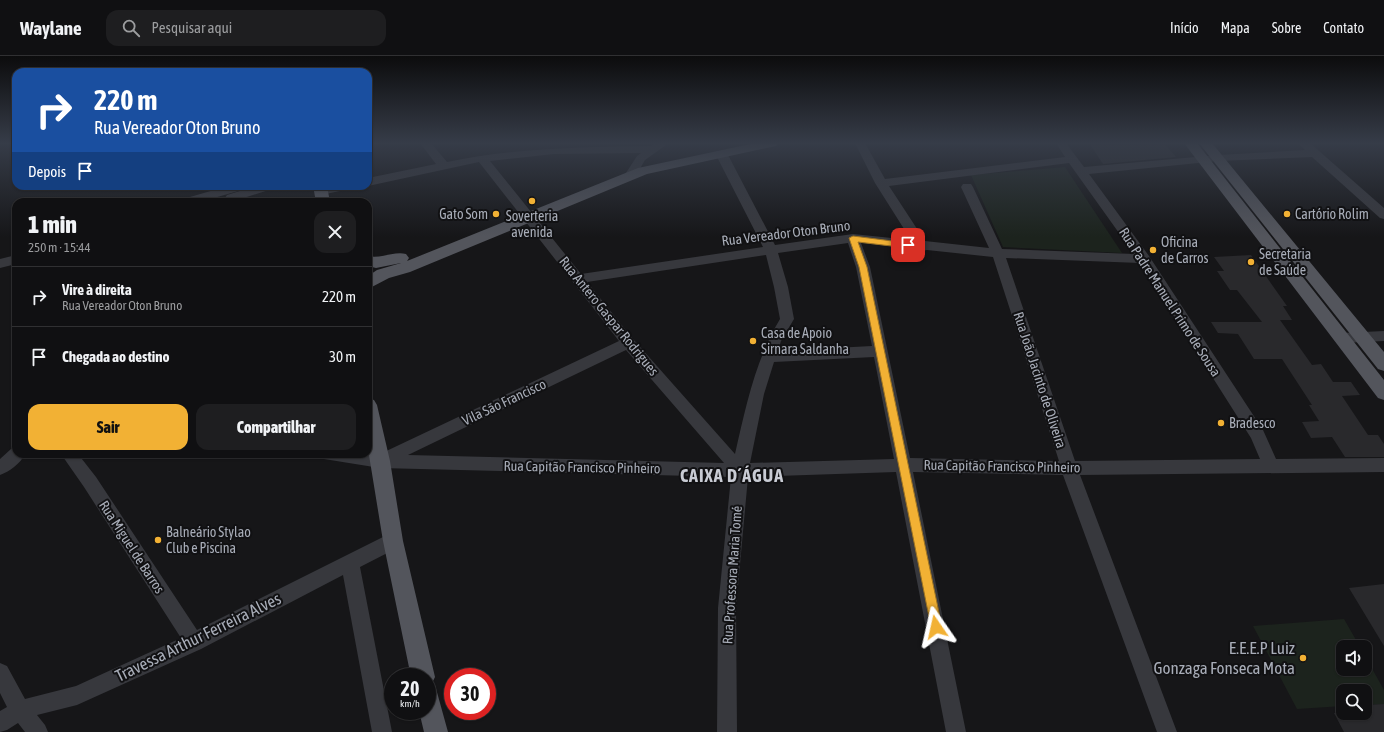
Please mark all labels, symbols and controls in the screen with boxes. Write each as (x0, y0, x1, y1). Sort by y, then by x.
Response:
search box (106, 10, 386, 46)
text: Waylane (20, 17, 82, 39)
icon: search (120, 17, 142, 39)
text: Pesquisar aqui (152, 19, 232, 36)
text: Início (1170, 20, 1199, 36)
text: Mapa (1221, 20, 1250, 36)
text: Sobre (1272, 20, 1301, 36)
text: Contato (1323, 20, 1364, 36)
icon: right (28, 84, 80, 136)
text: 220 m (94, 84, 157, 116)
text: Rua Vereador Oton Bruno (94, 117, 261, 138)
icon: arrive (74, 160, 96, 182)
text: Depois (28, 163, 66, 180)
marker: Soverteria avenida (527, 196, 537, 206)
place label: Gato Som (439, 206, 488, 222)
place label: Cartório Rolim (1295, 206, 1369, 222)
place label: Soverteria avenida (506, 208, 558, 240)
marker: Gato Som (491, 209, 501, 219)
marker: Cartório Rolim (1282, 209, 1292, 219)
text: 1 min (28, 211, 77, 238)
button: close (314, 211, 356, 253)
street label: Rua Vereador Oton Bruno (721, 217, 851, 249)
street label: Rua Padre Manuel Primo de Sousa (1116, 225, 1224, 379)
pin (891, 228, 925, 262)
icon: arrive (897, 234, 919, 256)
place label: Oficina de Carros (1161, 234, 1209, 266)
text: 250 m · 15:44 (28, 240, 91, 255)
marker: Oficina de Carros (1148, 245, 1158, 255)
place label: Secretaria de Saúde (1259, 246, 1311, 278)
street label: Rua Antero Gaspar Rodrigues (556, 253, 662, 379)
marker: Secretaria de Saúde (1246, 257, 1256, 267)
text: Vire à direita (62, 281, 132, 298)
icon: right (28, 286, 50, 308)
text: 220 m (322, 288, 356, 305)
text: Rua Vereador Oton Bruno (62, 298, 182, 313)
street label: Rua João Jacinto de Oliveira (1010, 310, 1070, 450)
place label: Casa de Apoio Sirnara Saldanha (761, 325, 849, 357)
marker: Casa de Apoio Sirnara Saldanha (748, 336, 758, 346)
icon: arrive (28, 346, 50, 368)
text: Chegada ao destino (62, 348, 170, 365)
text: 30 m (329, 348, 356, 365)
street label: Vila São Francisco (460, 376, 548, 428)
button: Sair (28, 404, 188, 450)
button: Compartilhar (196, 404, 356, 450)
place label: Bradesco (1229, 415, 1276, 431)
marker: Bradesco (1216, 418, 1226, 428)
street label: Rua Capitão Francisco Pinheiro (923, 457, 1081, 475)
street label: Rua Capitão Francisco Pinheiro (503, 458, 661, 476)
district label: CAIXA D´ÁGUA (680, 465, 784, 486)
street label: Rua Miguel de Barros (96, 498, 168, 596)
street label: Rua Professora Maria Tomé (719, 505, 745, 645)
place label: Balneário Stylao Club e Piscina (166, 524, 251, 556)
marker: Balneário Stylao Club e Piscina (153, 535, 163, 545)
street label: Travessa Arthur Ferreira Alves (112, 588, 284, 686)
position arrow (915, 606, 957, 648)
place label: E.E.E.P Luiz Gonzaga Fonseca Mota (1153, 638, 1295, 678)
map controls (1336, 640, 1372, 720)
button: sound (1336, 640, 1372, 676)
marker: E.E.E.P Luiz Gonzaga Fonseca Mota (1298, 653, 1308, 663)
speed limit sign: 30 (444, 668, 496, 720)
text: 20 (401, 677, 419, 700)
button: search (1336, 684, 1372, 720)
text: km/h (400, 698, 420, 709)

